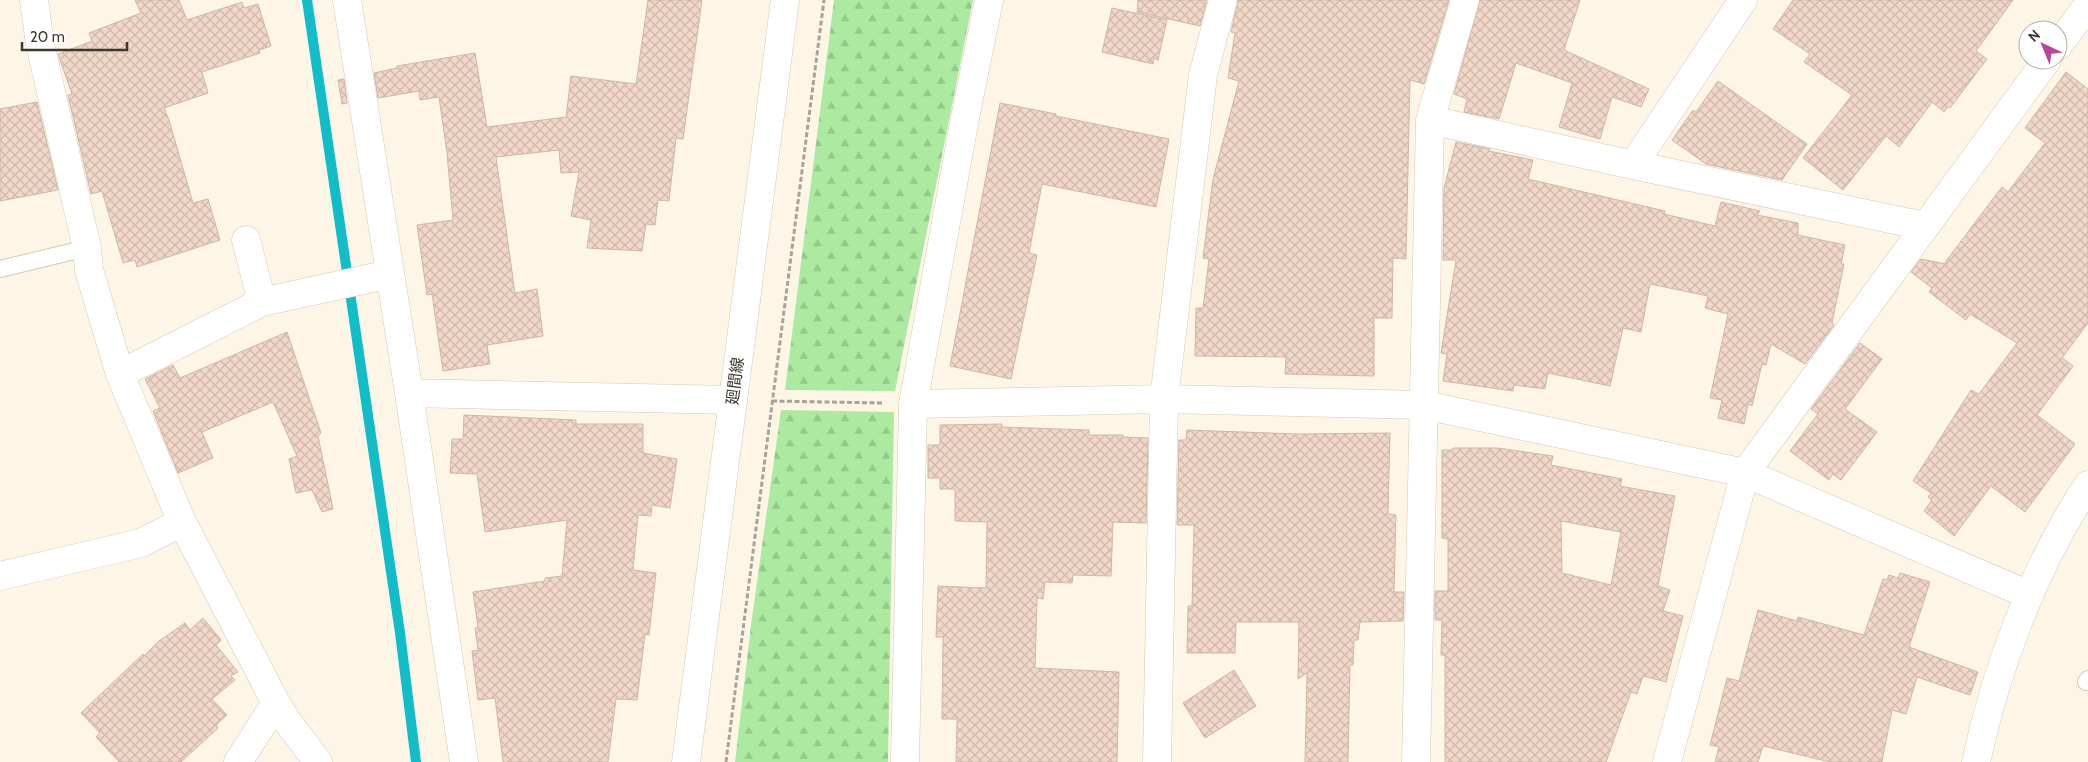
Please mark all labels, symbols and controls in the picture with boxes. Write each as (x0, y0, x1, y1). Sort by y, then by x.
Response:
scale bar (22, 20, 128, 52)
north arrow (2018, 20, 2068, 70)
text: N (2024, 26, 2044, 46)
text: 20 m (30, 28, 65, 46)
street label: 廻間線 (723, 356, 747, 406)

